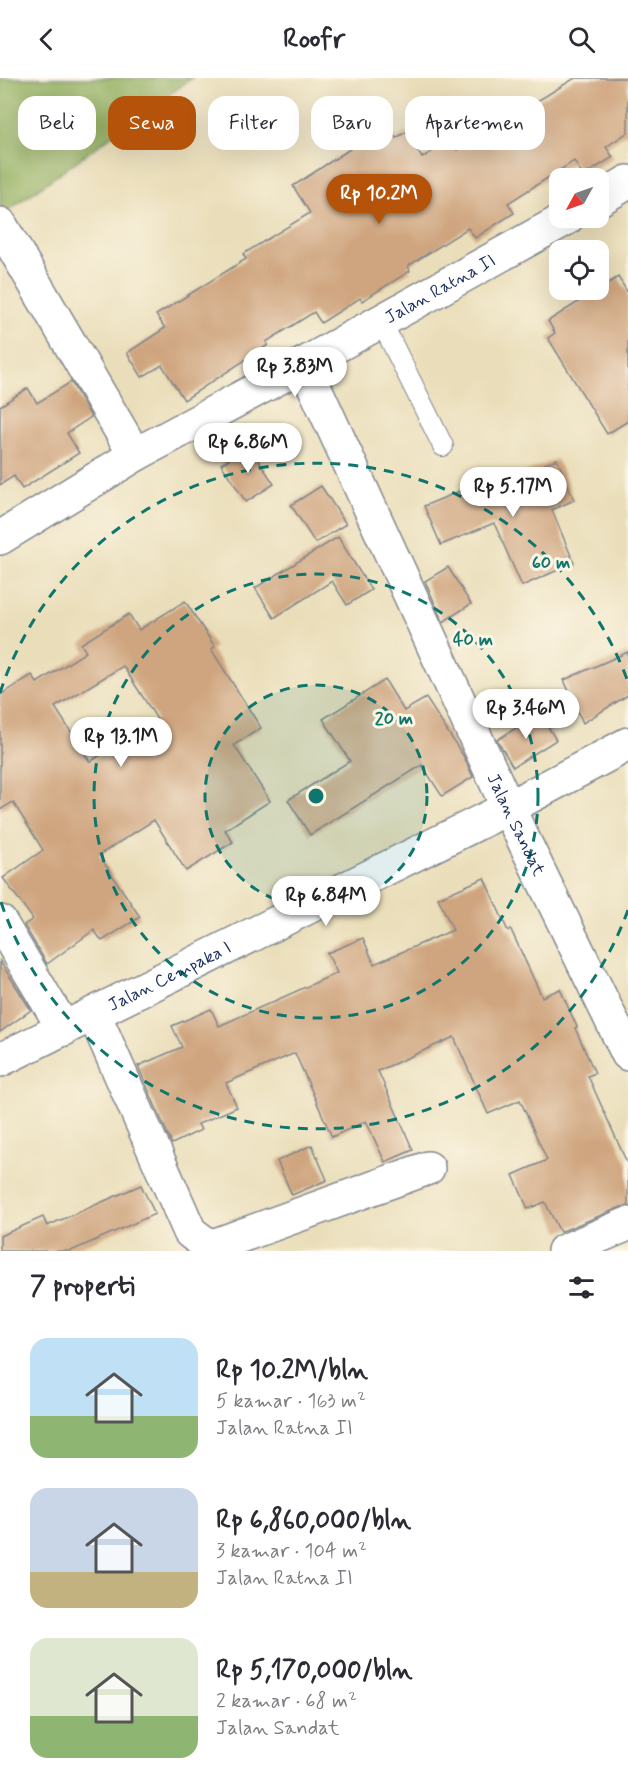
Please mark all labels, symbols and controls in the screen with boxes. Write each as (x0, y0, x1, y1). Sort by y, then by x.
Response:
text: Roofr (283, 22, 345, 57)
icon: back (30, 23, 63, 56)
icon: search (565, 23, 598, 56)
chip: Beli (18, 96, 96, 150)
chip: Sewa (108, 96, 196, 150)
chip: Filter (208, 96, 299, 150)
chip: Baru (311, 96, 393, 150)
chip: Apartemen (405, 96, 545, 150)
north arrow (549, 168, 609, 228)
map controls (549, 168, 609, 300)
pin: Rp 10.2M (317, 174, 441, 225)
text: Rp 10.2M (340, 180, 418, 207)
button: locate (549, 240, 609, 300)
street label: Jalan Ratna II (381, 249, 500, 330)
pin: Rp 3.83M (233, 347, 357, 398)
text: Rp 3.83M (257, 353, 333, 380)
pin: Rp 6.86M (186, 423, 310, 474)
text: Rp 6.86M (208, 429, 288, 456)
pin: Rp 5.17M (451, 467, 575, 518)
text: Rp 5.17M (474, 473, 552, 500)
text: 60 m (532, 551, 570, 575)
text: 40 m (453, 628, 493, 652)
pin: Rp 3.46M (464, 689, 588, 740)
text: Rp 3.46M (486, 695, 566, 722)
text: 20 m (375, 707, 413, 731)
pin: Rp 13.1M (59, 717, 183, 768)
text: Rp 13.1M (84, 723, 158, 750)
street label: Jalan Sandat (481, 770, 550, 881)
centre of rings (306, 786, 326, 806)
pin: Rp 6.84M (264, 876, 388, 927)
text: Rp 6.84M (285, 882, 367, 909)
street label: Jalan Cempaka I (104, 936, 236, 1018)
text: 7 properti (30, 1270, 135, 1304)
icon: filters (565, 1271, 598, 1304)
text: Rp 10.2M/bln (216, 1354, 368, 1388)
icon: home (78, 1362, 150, 1434)
text: 5 kamar · 163 m² (216, 1388, 366, 1415)
text: Jalan Ratna II (216, 1415, 353, 1442)
text: Rp 6,860,000/bln (216, 1504, 411, 1538)
icon: home (78, 1512, 150, 1584)
text: 3 kamar · 104 m² (216, 1538, 367, 1565)
text: Jalan Ratna II (216, 1565, 353, 1592)
text: Rp 5,170,000/bln (216, 1654, 413, 1688)
icon: home (78, 1662, 150, 1734)
text: 2 kamar · 68 m² (216, 1688, 357, 1715)
text: Jalan Sandat (216, 1715, 339, 1742)

